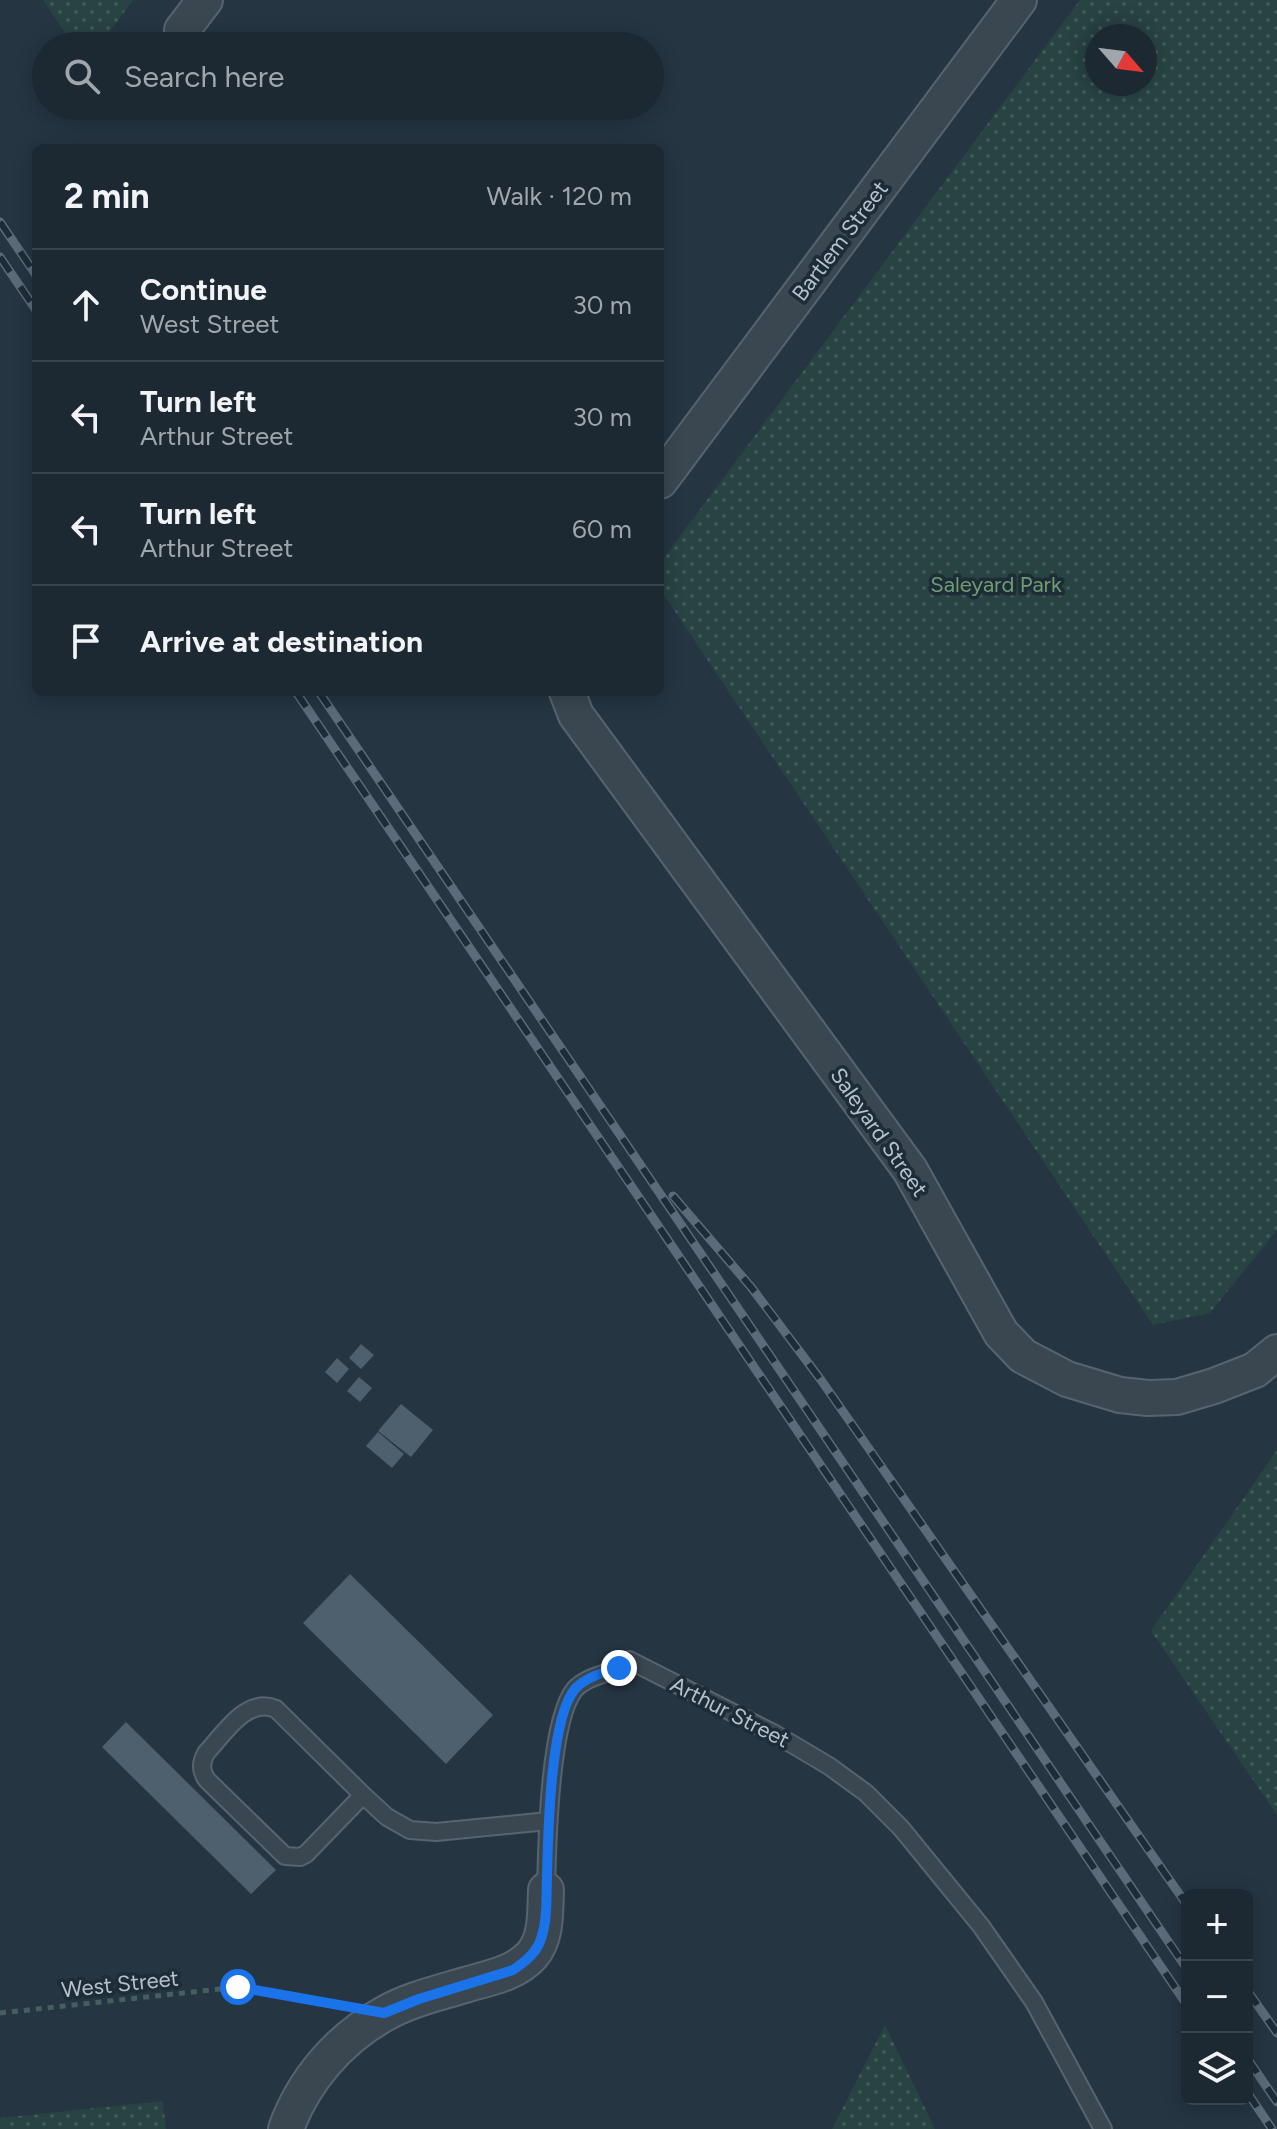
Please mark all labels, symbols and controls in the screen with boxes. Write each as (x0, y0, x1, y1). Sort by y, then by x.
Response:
north arrow (1085, 24, 1157, 96)
search box (32, 32, 664, 120)
icon: search (60, 54, 104, 98)
text: Search here (124, 58, 284, 95)
text: 2 min (64, 176, 150, 217)
street label: Bartlem Street (786, 176, 894, 306)
text: Walk · 120 m (487, 180, 632, 212)
text: Continue (140, 271, 267, 308)
icon: ahead (64, 283, 108, 327)
text: 30 m (573, 289, 632, 321)
text: West Street (140, 308, 279, 340)
text: Turn left (140, 383, 257, 420)
icon: left (64, 395, 108, 439)
text: 30 m (573, 401, 632, 433)
text: Arthur Street (140, 420, 293, 452)
text: Turn left (140, 495, 257, 532)
icon: left (64, 507, 108, 551)
text: 60 m (572, 513, 632, 545)
text: Arthur Street (140, 532, 293, 564)
park label: Saleyard Park (930, 571, 1062, 598)
icon: arrive (64, 619, 108, 663)
text: Arrive at destination (140, 623, 423, 660)
street label: Saleyard Street (825, 1062, 933, 1202)
route end (601, 1650, 637, 1686)
street label: Arthur Street (666, 1671, 794, 1753)
map controls (1181, 1889, 1253, 2105)
button: + (1181, 1889, 1253, 1961)
button: − (1181, 1961, 1253, 2033)
street label: West Street (60, 1964, 180, 2004)
route start (220, 1969, 256, 2005)
button: layers (1181, 2033, 1253, 2105)

